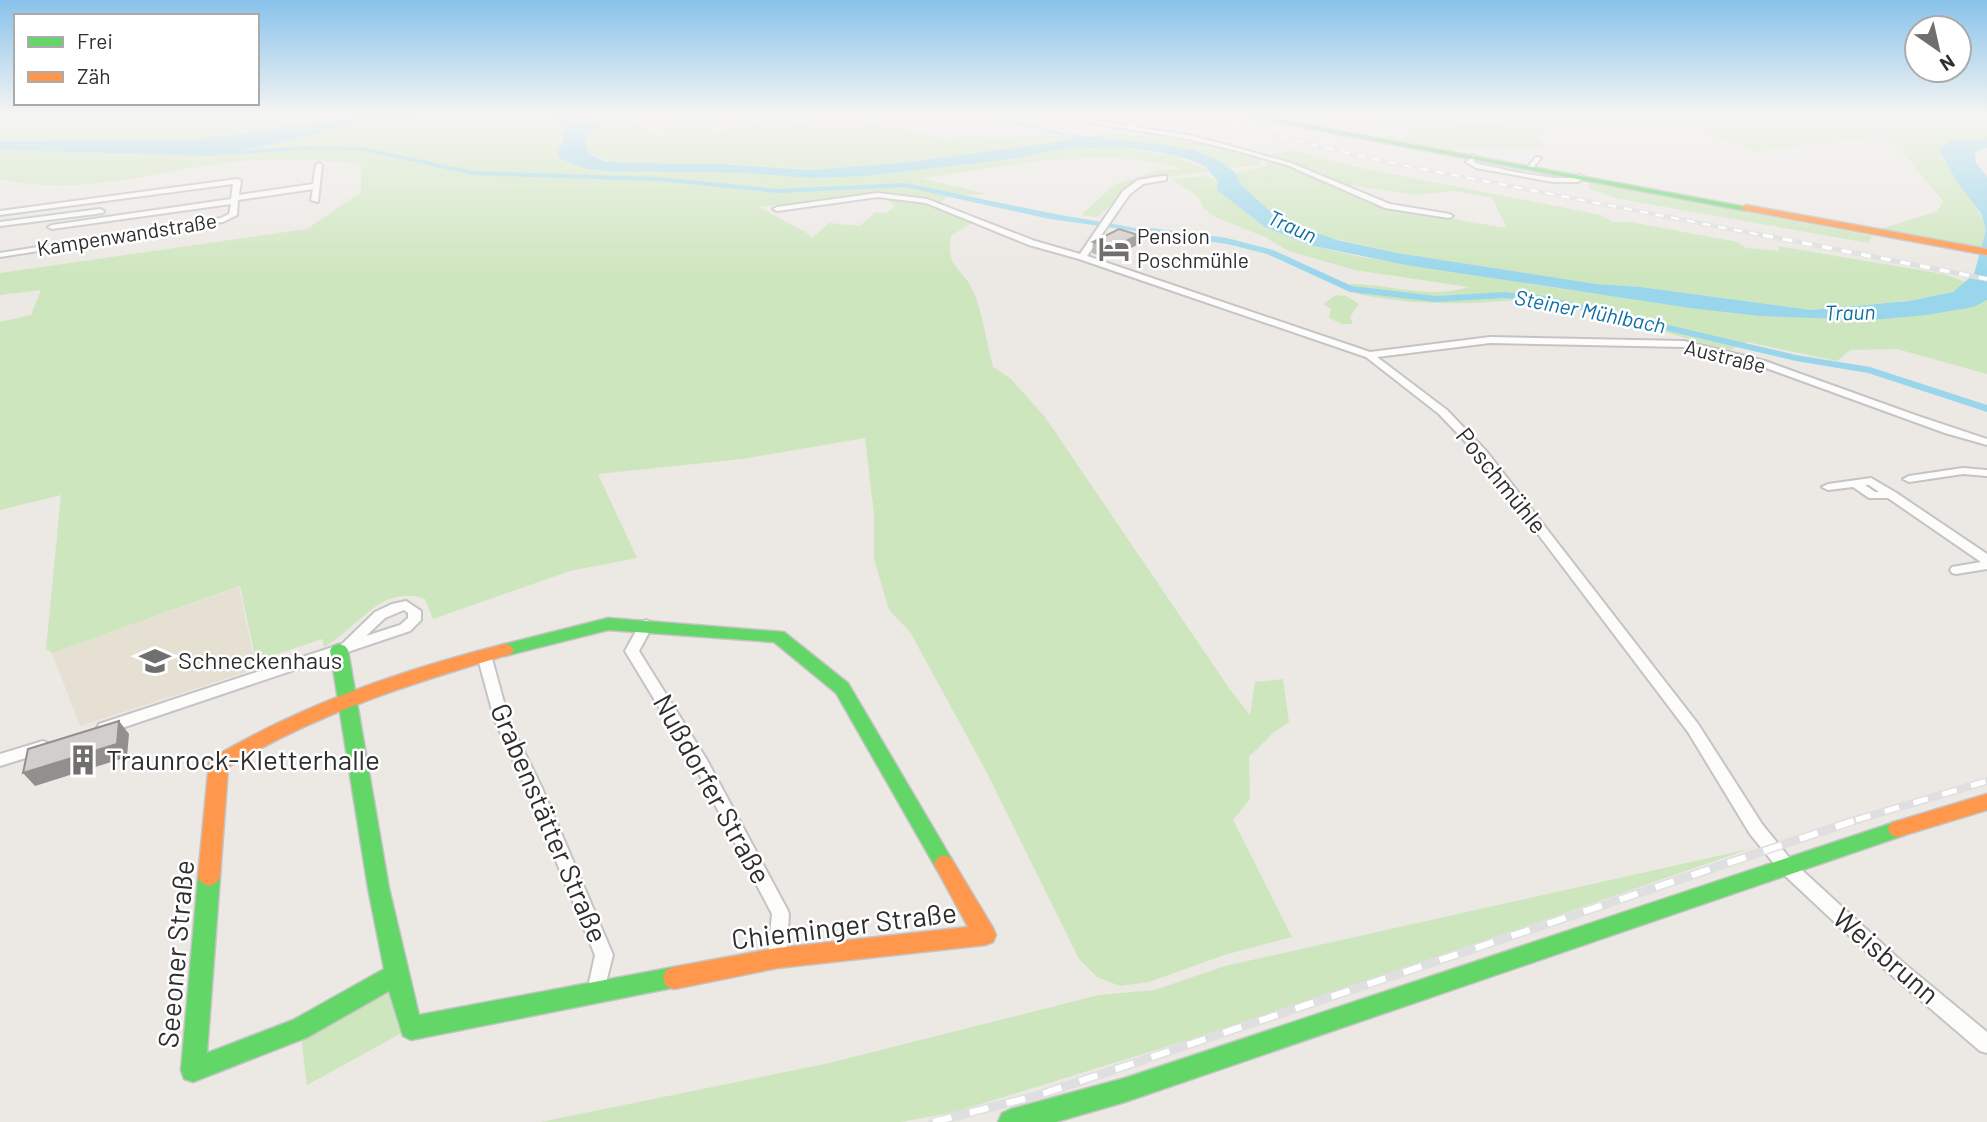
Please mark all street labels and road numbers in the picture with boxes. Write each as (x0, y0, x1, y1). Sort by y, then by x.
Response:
street label: Kampenwandstraße (35, 207, 219, 260)
street label: Austraße (1682, 333, 1769, 378)
street label: Poschmühle (1451, 421, 1554, 539)
street label: Nußdorfer Straße (647, 688, 779, 889)
street label: Grabenstätter Straße (484, 698, 616, 947)
street label: Seeoner Straße (150, 858, 200, 1049)
street label: Chieminger Straße (729, 894, 958, 956)
street label: Weisbrunn (1827, 900, 1947, 1011)

